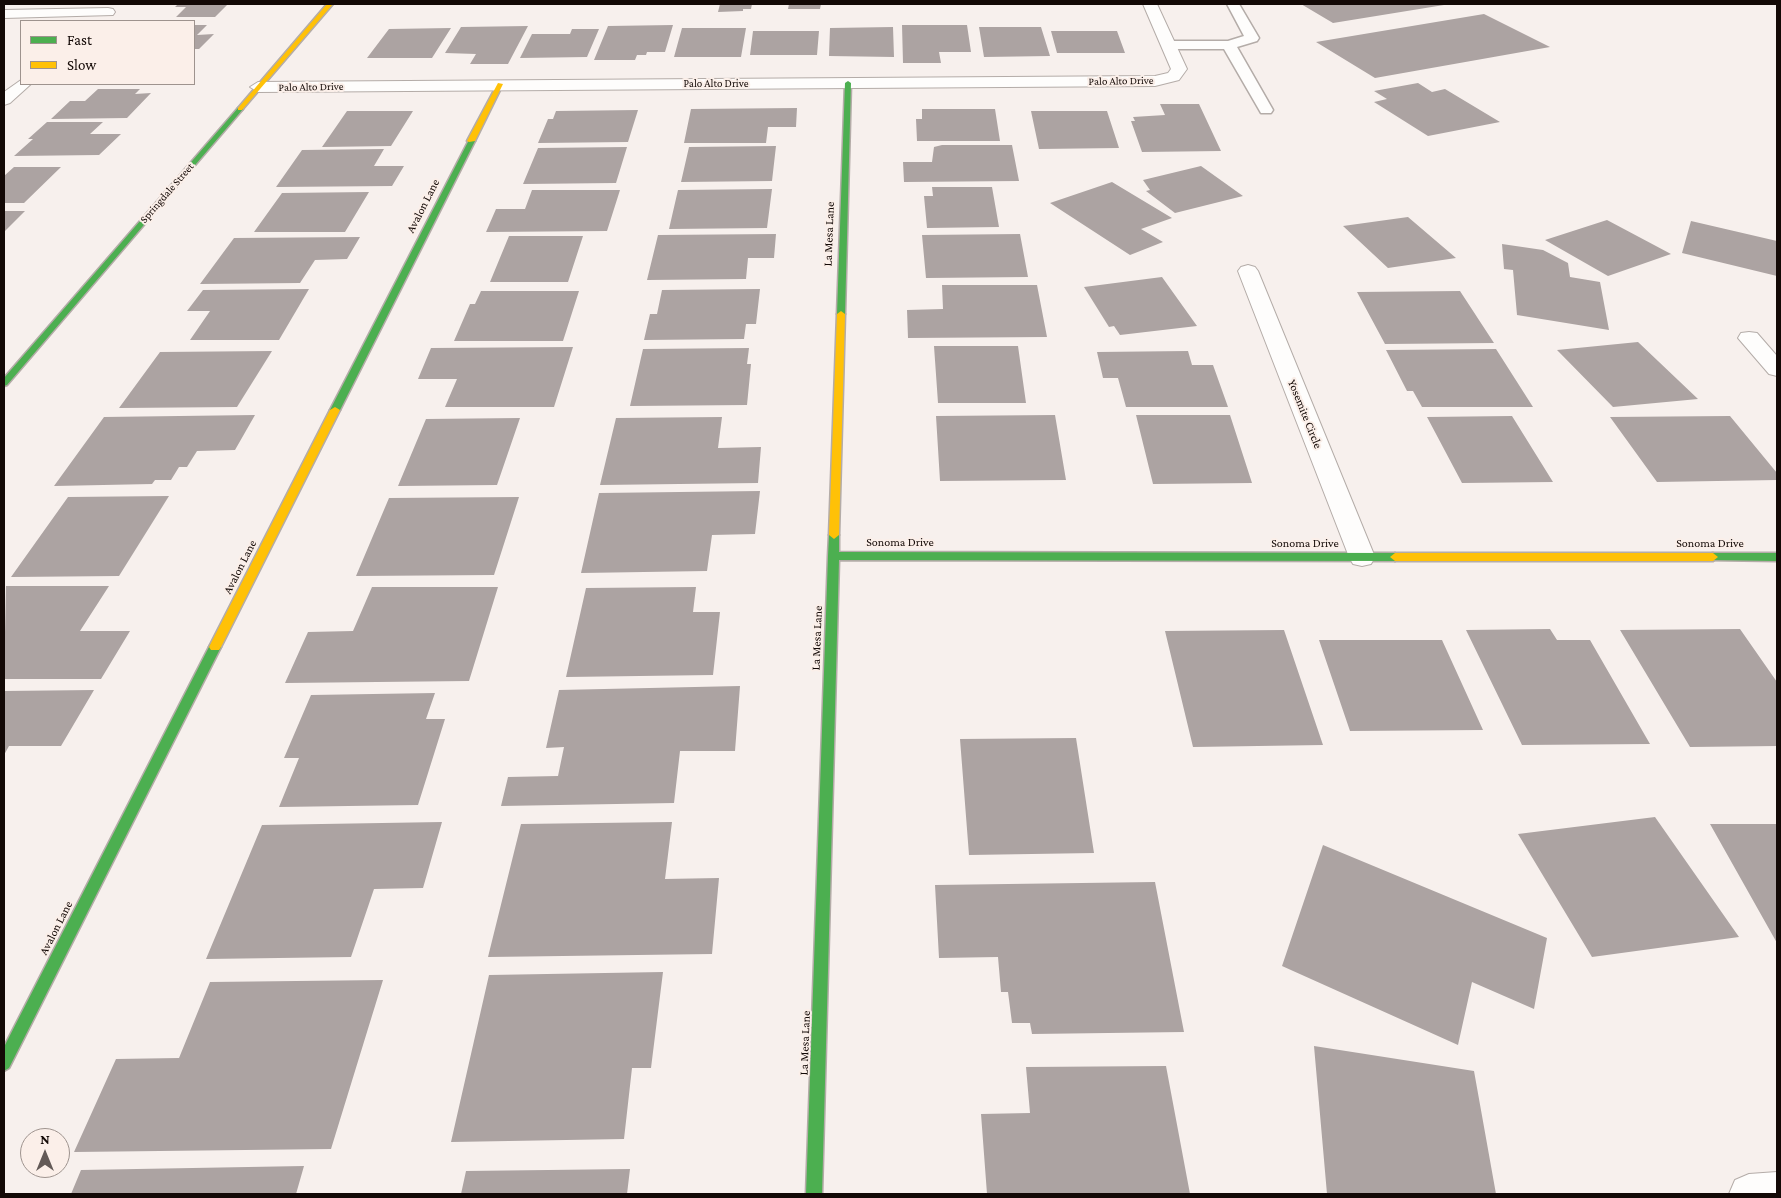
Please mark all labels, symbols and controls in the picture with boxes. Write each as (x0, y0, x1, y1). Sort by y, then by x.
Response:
legend (20, 20, 195, 85)
text: Fast (67, 32, 92, 48)
text: Slow (67, 57, 96, 73)
street label: Palo Alto Drive (1088, 74, 1154, 88)
street label: Palo Alto Drive (683, 77, 749, 91)
street label: Palo Alto Drive (278, 80, 344, 94)
street label: Springdale Street (137, 160, 197, 226)
street label: Avalon Lane (403, 177, 443, 235)
street label: La Mesa Lane (821, 201, 837, 267)
street label: Yosemite Circle (1285, 377, 1325, 451)
street label: Sonoma Drive (866, 535, 934, 549)
street label: Sonoma Drive (1271, 536, 1339, 550)
street label: Sonoma Drive (1676, 536, 1744, 550)
street label: Avalon Lane (220, 538, 260, 596)
street label: La Mesa Lane (809, 605, 825, 671)
street label: Avalon Lane (36, 899, 76, 957)
street label: La Mesa Lane (797, 1010, 813, 1076)
north arrow (20, 1128, 70, 1178)
text: N (40, 1131, 50, 1147)

